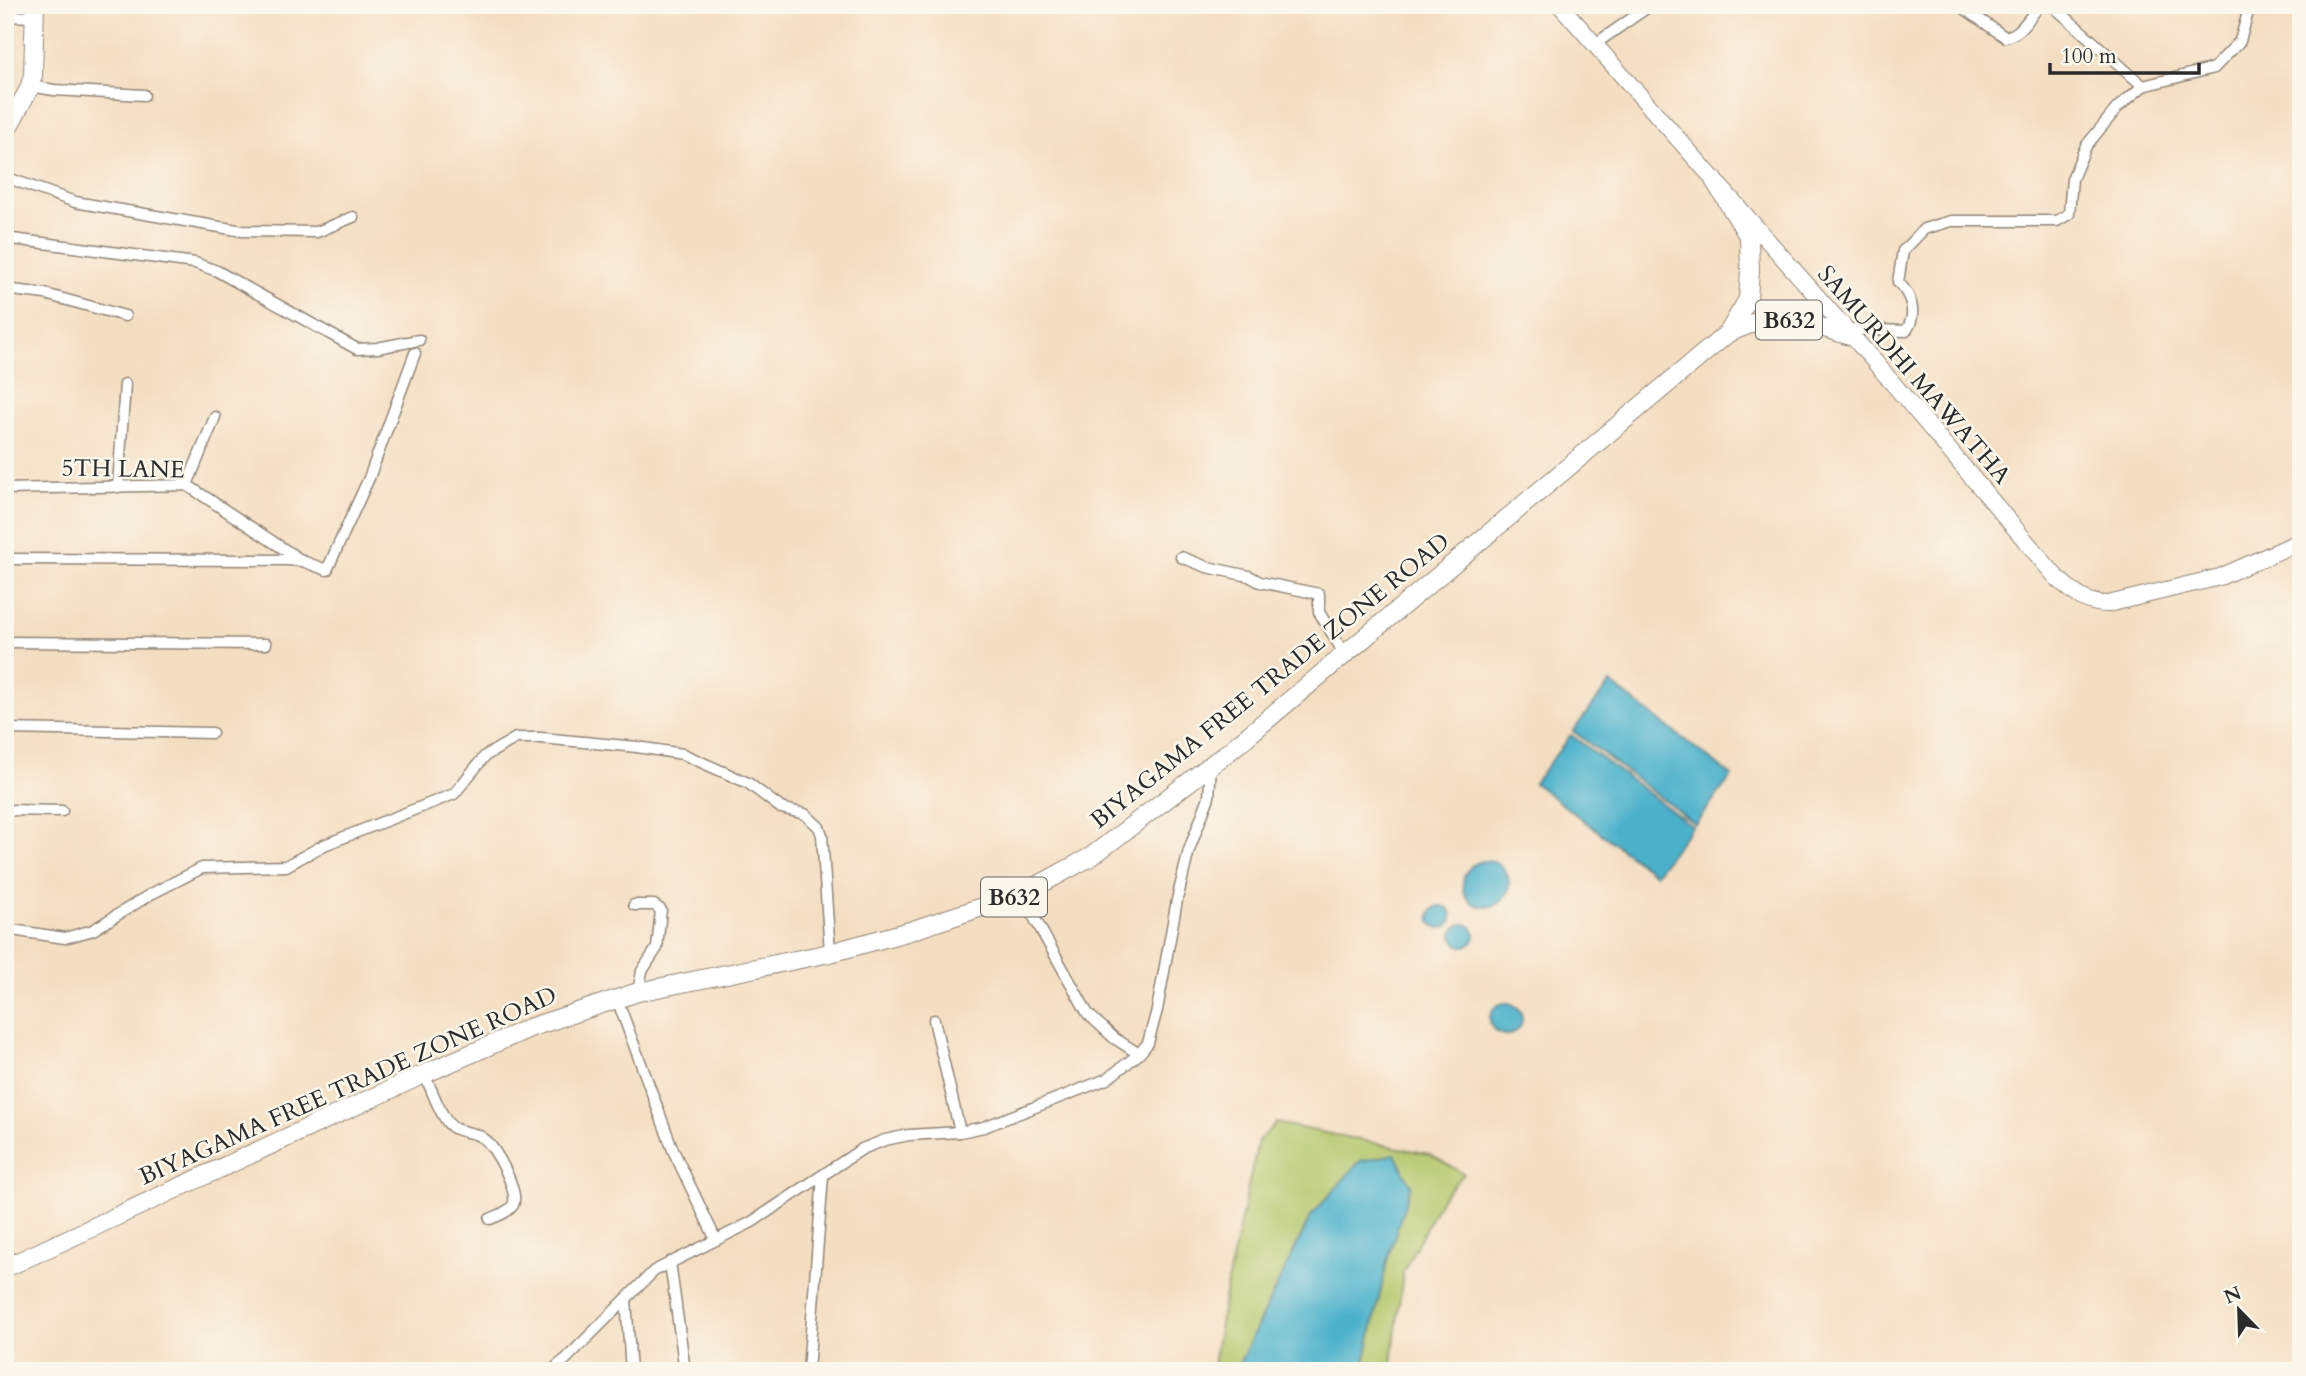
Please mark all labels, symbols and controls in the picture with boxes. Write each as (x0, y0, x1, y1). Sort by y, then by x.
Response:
scale bar (2050, 32, 2199, 76)
text: 100 m (2061, 42, 2117, 71)
street label: SAMURDHI MAWATHA (1810, 258, 2019, 492)
road number: B632 (1756, 300, 1822, 340)
street label: 5TH LANE (61, 451, 185, 487)
street label: BIYAGAMA FREE TRADE ZONE ROAD (1083, 525, 1457, 837)
road number: B632 (981, 877, 1047, 916)
street label: BIYAGAMA FREE TRADE ZONE ROAD (134, 979, 562, 1193)
north arrow (2204, 1274, 2274, 1344)
text: N (2220, 1280, 2246, 1310)

